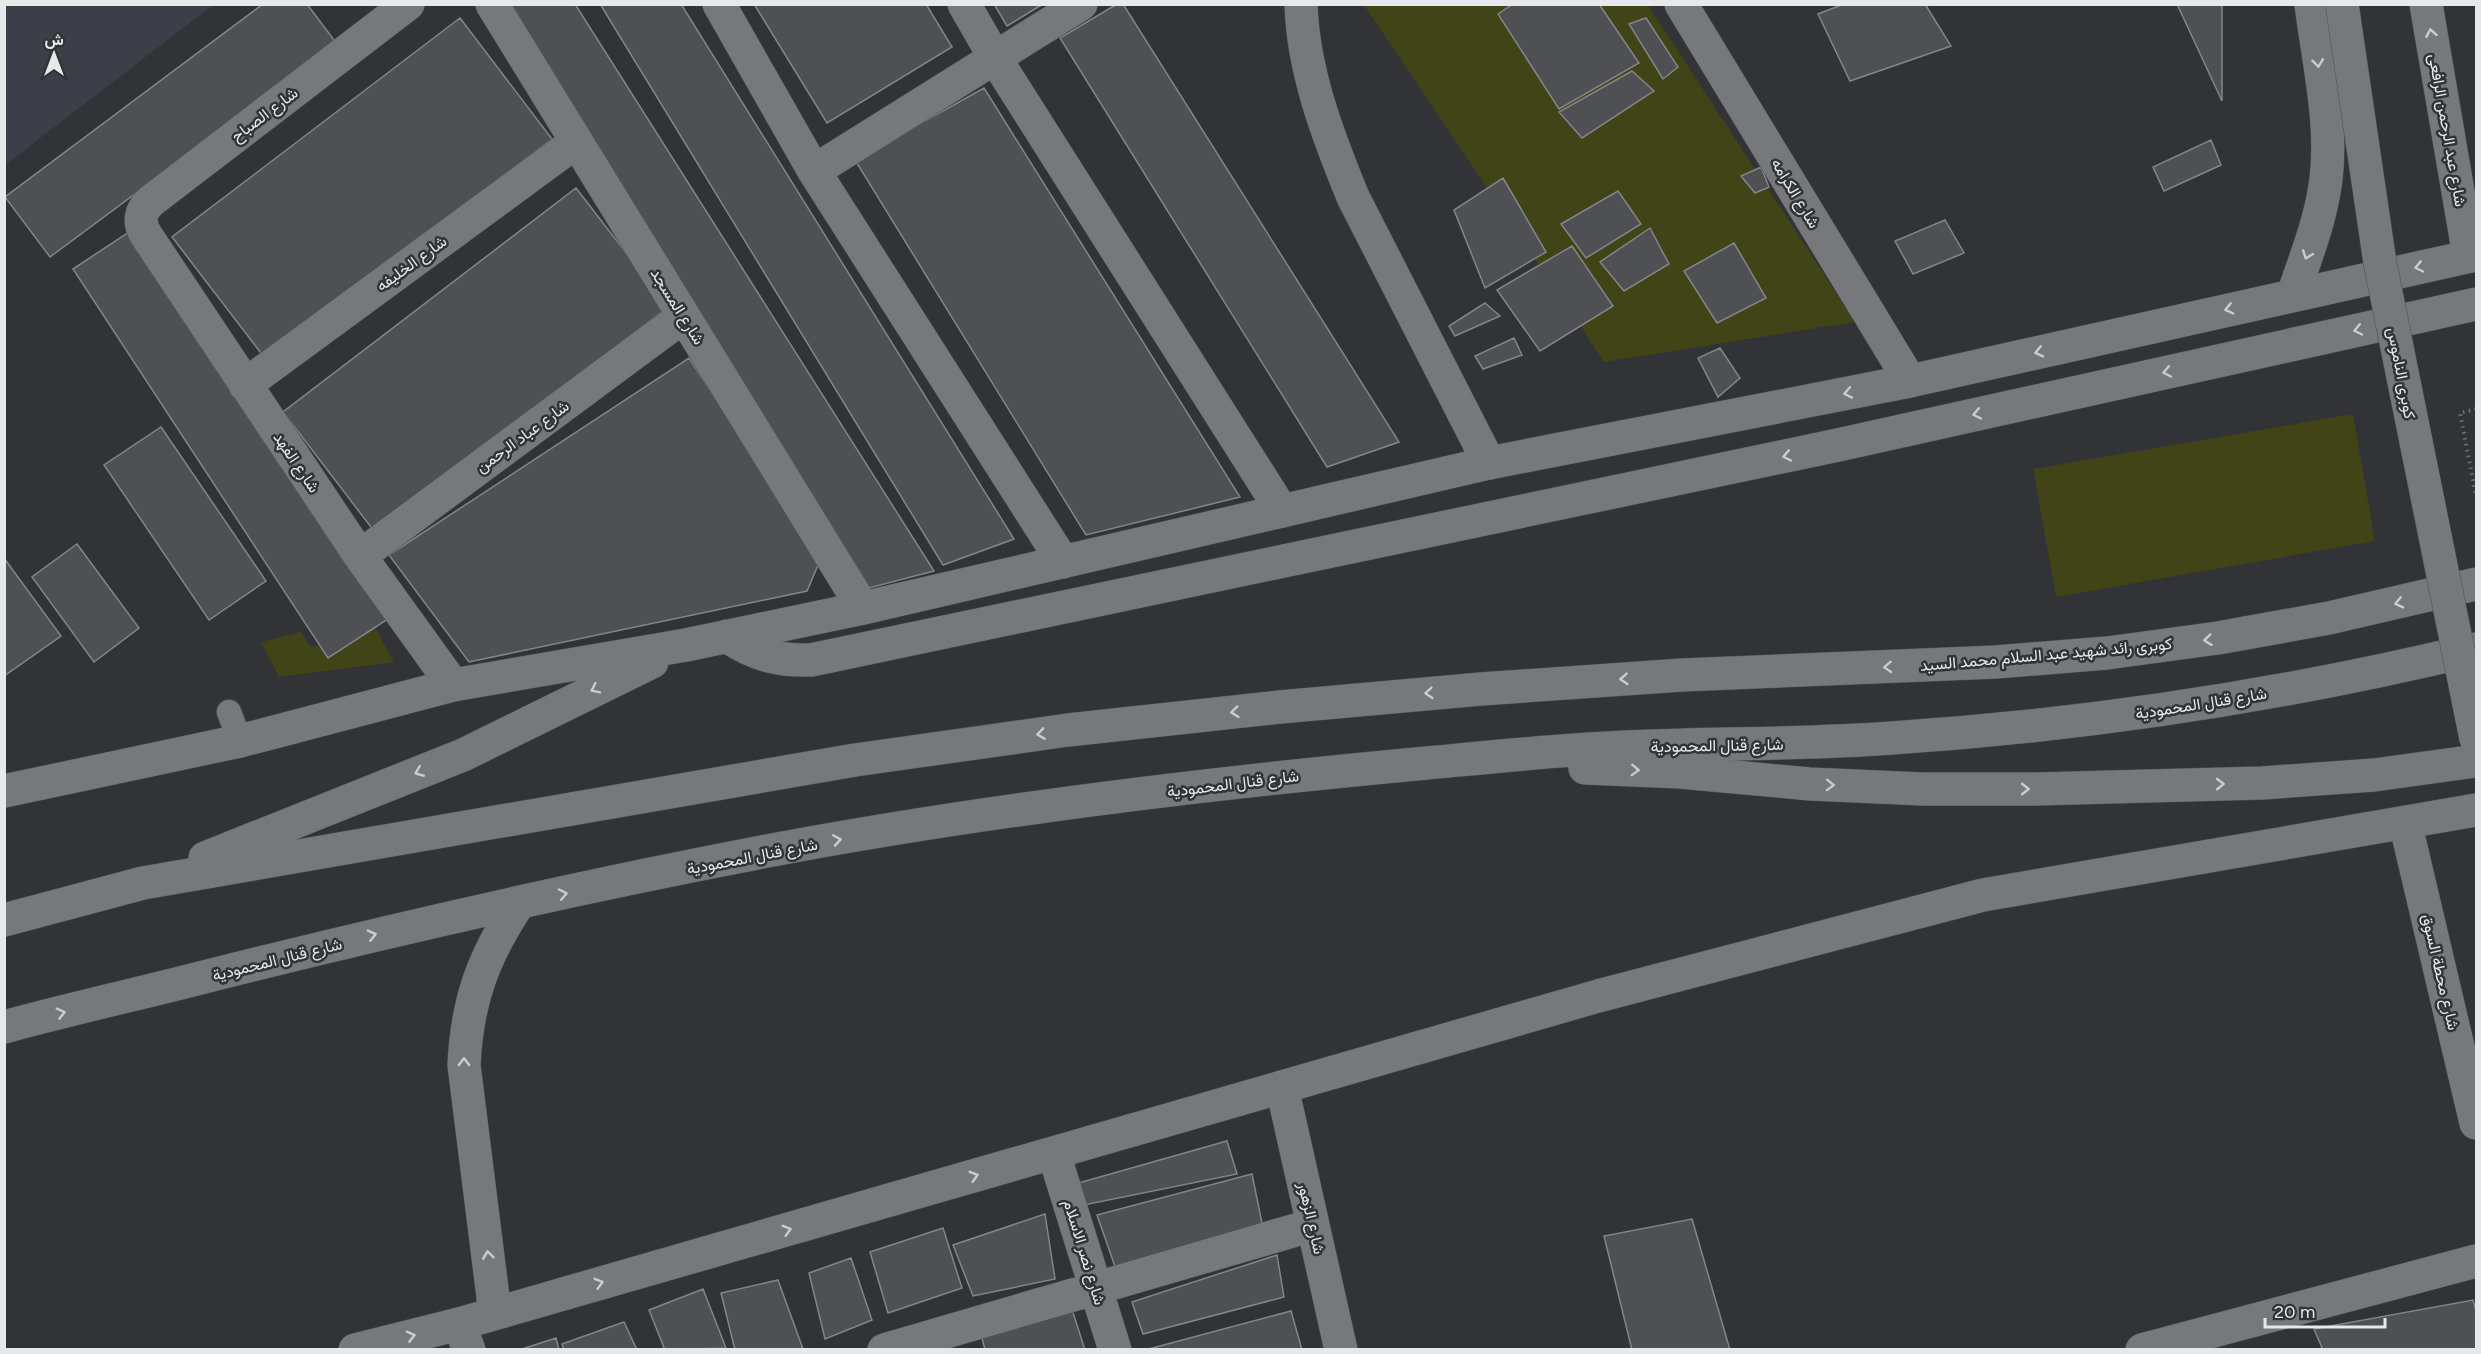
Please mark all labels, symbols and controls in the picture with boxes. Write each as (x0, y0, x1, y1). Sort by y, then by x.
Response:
north arrow (24, 24, 84, 84)
one-way arrow (2425, 28, 2438, 38)
text: ش (44, 30, 64, 49)
street label: شارع عبد الرحمن الرافعى (2423, 52, 2470, 208)
one-way arrow (2312, 58, 2324, 67)
street label: شارع الصباح (227, 83, 303, 147)
street label: شارع الكرامه (1766, 155, 1824, 233)
street label: شارع الخليفه (372, 231, 451, 297)
one-way arrow (2302, 248, 2314, 259)
one-way arrow (2415, 260, 2425, 273)
street label: شارع المسجد (645, 265, 709, 349)
one-way arrow (2224, 302, 2234, 315)
one-way arrow (2353, 323, 2363, 336)
street label: كوبرى الناموس (2382, 326, 2420, 421)
one-way arrow (2034, 345, 2044, 358)
one-way arrow (2163, 365, 2173, 378)
one-way arrow (1843, 386, 1853, 399)
street label: شارع عباد الرحمن (472, 396, 574, 478)
one-way arrow (1972, 407, 1982, 420)
street label: شارع الفهد (268, 428, 324, 497)
one-way arrow (1782, 448, 1792, 461)
one-way arrow (2395, 595, 2405, 608)
one-way arrow (2203, 633, 2213, 645)
street label: كوبرى رائد شهيد عبد السلام محمد السيد (1919, 634, 2173, 676)
one-way arrow (1884, 660, 1893, 673)
one-way arrow (1619, 673, 1628, 686)
one-way arrow (591, 682, 602, 694)
street label: شارع قنال المحمودية (2134, 684, 2268, 725)
one-way arrow (1425, 686, 1434, 699)
one-way arrow (1231, 705, 1240, 717)
one-way arrow (1037, 727, 1046, 740)
street label: شارع قنال المحمودية (1650, 735, 1784, 758)
one-way arrow (1631, 764, 1640, 777)
one-way arrow (414, 765, 425, 777)
street label: شارع قنال المحمودية (1166, 766, 1300, 803)
one-way arrow (1825, 778, 1834, 791)
one-way arrow (2215, 778, 2224, 790)
one-way arrow (2020, 783, 2029, 795)
street label: شارع قنال المحمودية (685, 834, 819, 880)
one-way arrow (832, 834, 841, 846)
one-way arrow (558, 888, 568, 901)
street label: شارع محطة السوق (2416, 912, 2463, 1032)
one-way arrow (367, 929, 377, 942)
street label: شارع قنال المحمودية (210, 934, 344, 987)
one-way arrow (56, 1007, 66, 1020)
one-way arrow (458, 1057, 471, 1066)
one-way arrow (969, 1171, 979, 1184)
street label: شارع الزهور (1292, 1179, 1329, 1256)
street label: شارع نصر الاسلام (1058, 1197, 1110, 1308)
one-way arrow (781, 1225, 792, 1237)
one-way arrow (482, 1251, 494, 1260)
one-way arrow (594, 1278, 604, 1291)
scale bar (2265, 1291, 2385, 1329)
text: 20 m (2274, 1301, 2315, 1323)
one-way arrow (406, 1330, 416, 1343)

